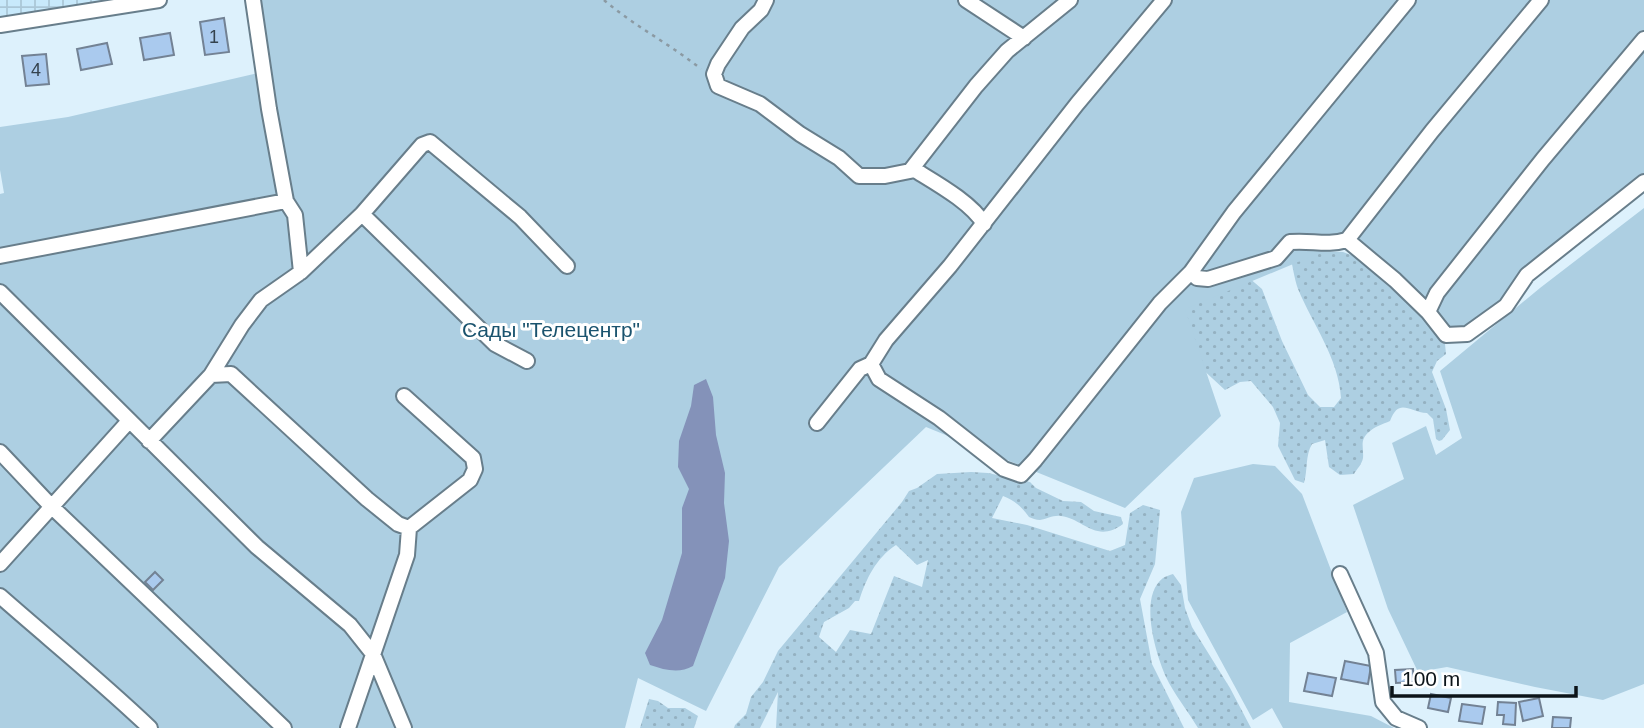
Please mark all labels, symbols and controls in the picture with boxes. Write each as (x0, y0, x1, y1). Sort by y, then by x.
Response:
house number: 1 (209, 27, 219, 47)
house number: 4 (31, 60, 41, 80)
park label: Сады "Телецентр" (462, 318, 640, 341)
scale bar (1392, 654, 1576, 698)
text: 100 m (1402, 667, 1460, 690)

